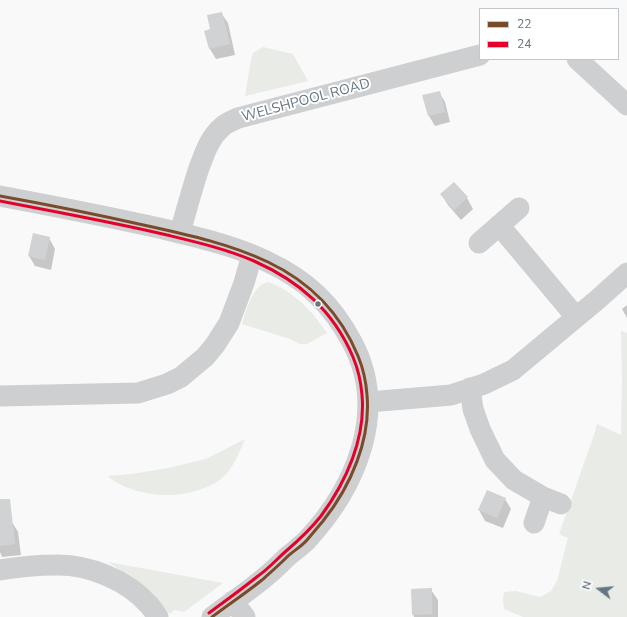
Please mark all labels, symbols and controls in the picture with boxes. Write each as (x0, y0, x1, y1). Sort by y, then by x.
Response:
legend (479, 8, 619, 60)
text: 22 (517, 16, 531, 32)
text: 24 (517, 36, 531, 52)
street label: WELSHPOOL ROAD (240, 76, 372, 126)
unlabelled marker (313, 299, 323, 309)
north arrow (579, 569, 619, 609)
text: N (579, 580, 595, 592)

